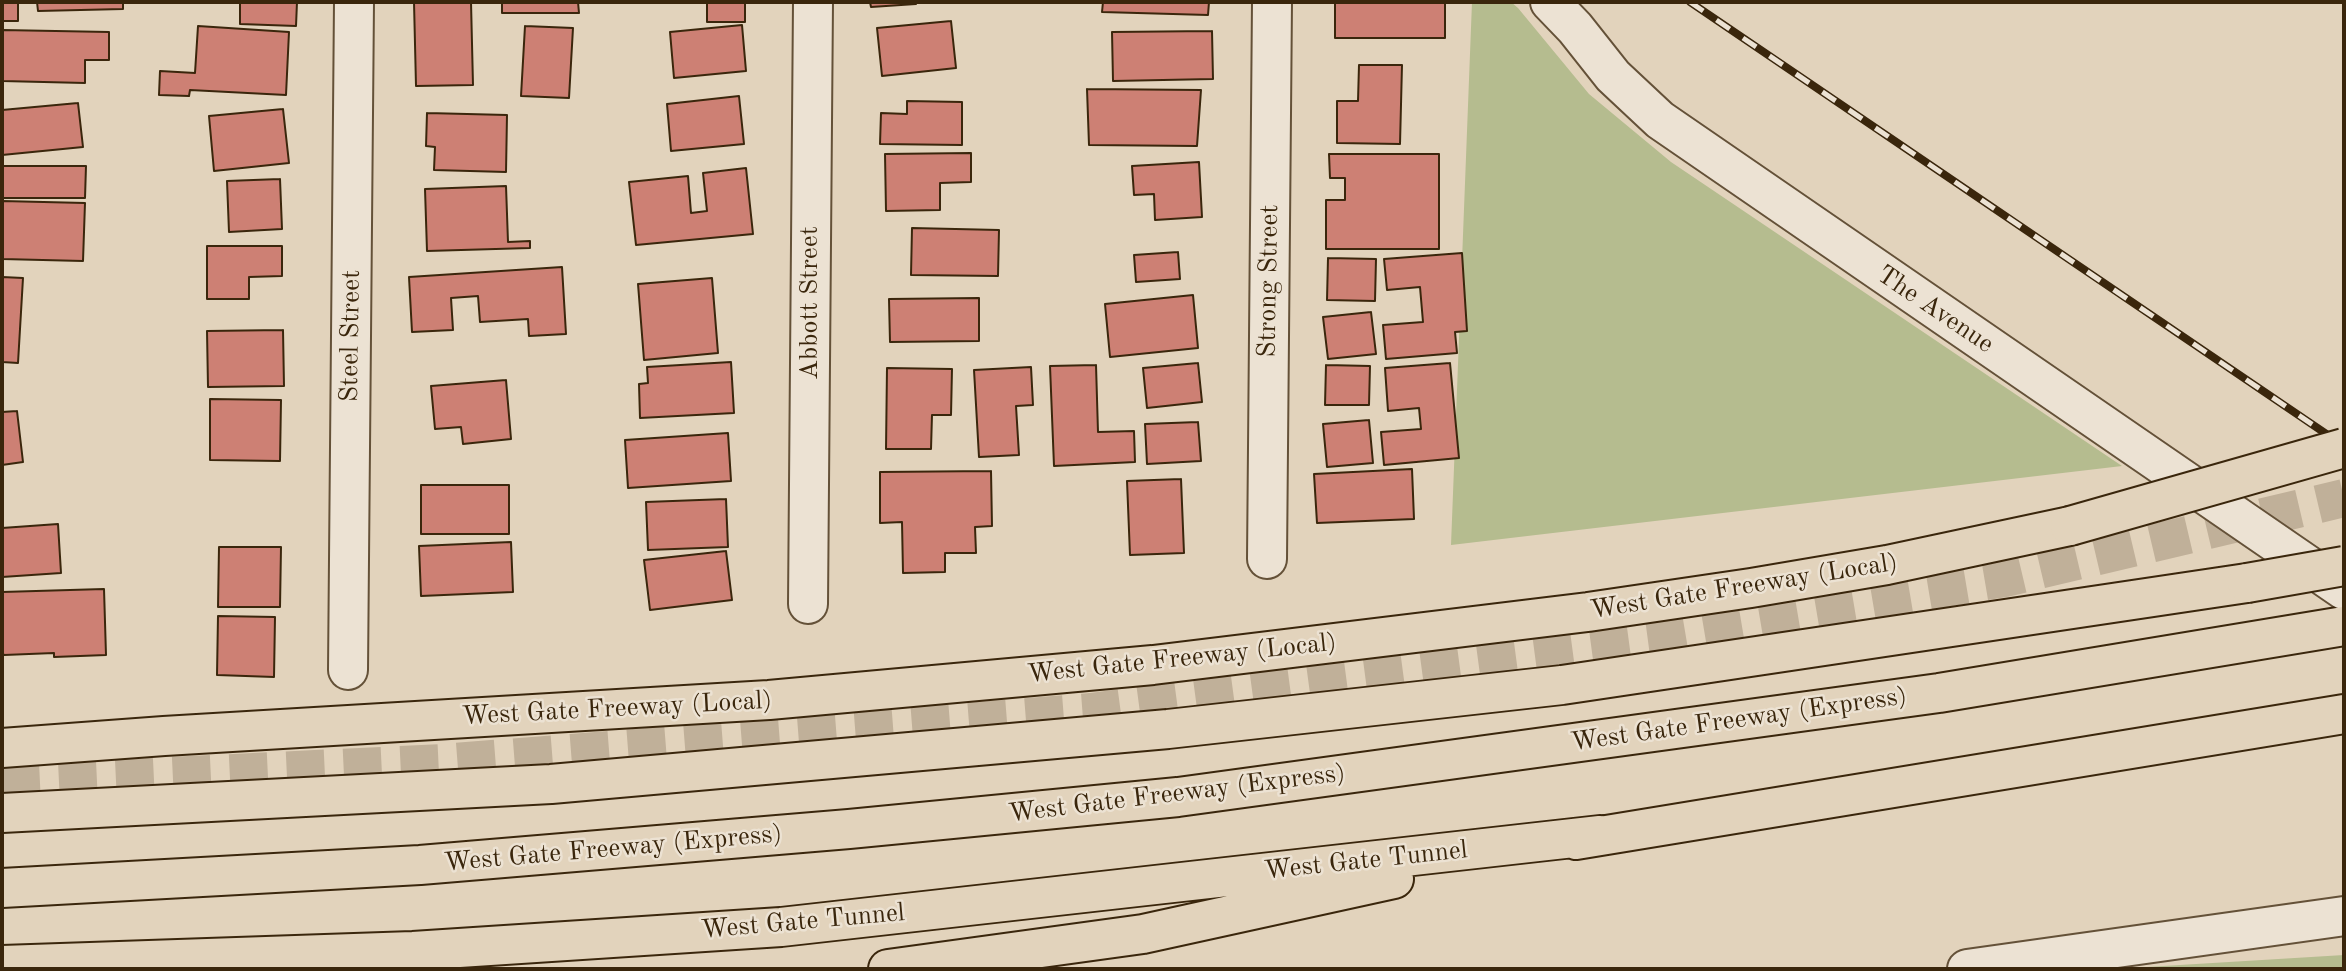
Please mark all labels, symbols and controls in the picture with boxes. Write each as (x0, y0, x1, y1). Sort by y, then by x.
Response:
street label: Strong Street (1252, 204, 1286, 358)
street label: Abbott Street (794, 226, 826, 380)
street label: The Avenue (1871, 259, 1999, 361)
street label: Steel Street (334, 270, 368, 402)
street label: West Gate Freeway (Local) (1588, 547, 1900, 627)
street label: West Gate Freeway (Local) (1026, 627, 1338, 691)
street label: West Gate Freeway (Express) (1569, 681, 1909, 759)
street label: West Gate Freeway (Local) (461, 685, 773, 733)
street label: West Gate Freeway (Express) (1007, 758, 1347, 830)
street label: West Gate Freeway (Express) (443, 819, 783, 879)
street label: West Gate Tunnel (1263, 835, 1469, 887)
street label: West Gate Tunnel (700, 898, 906, 946)

